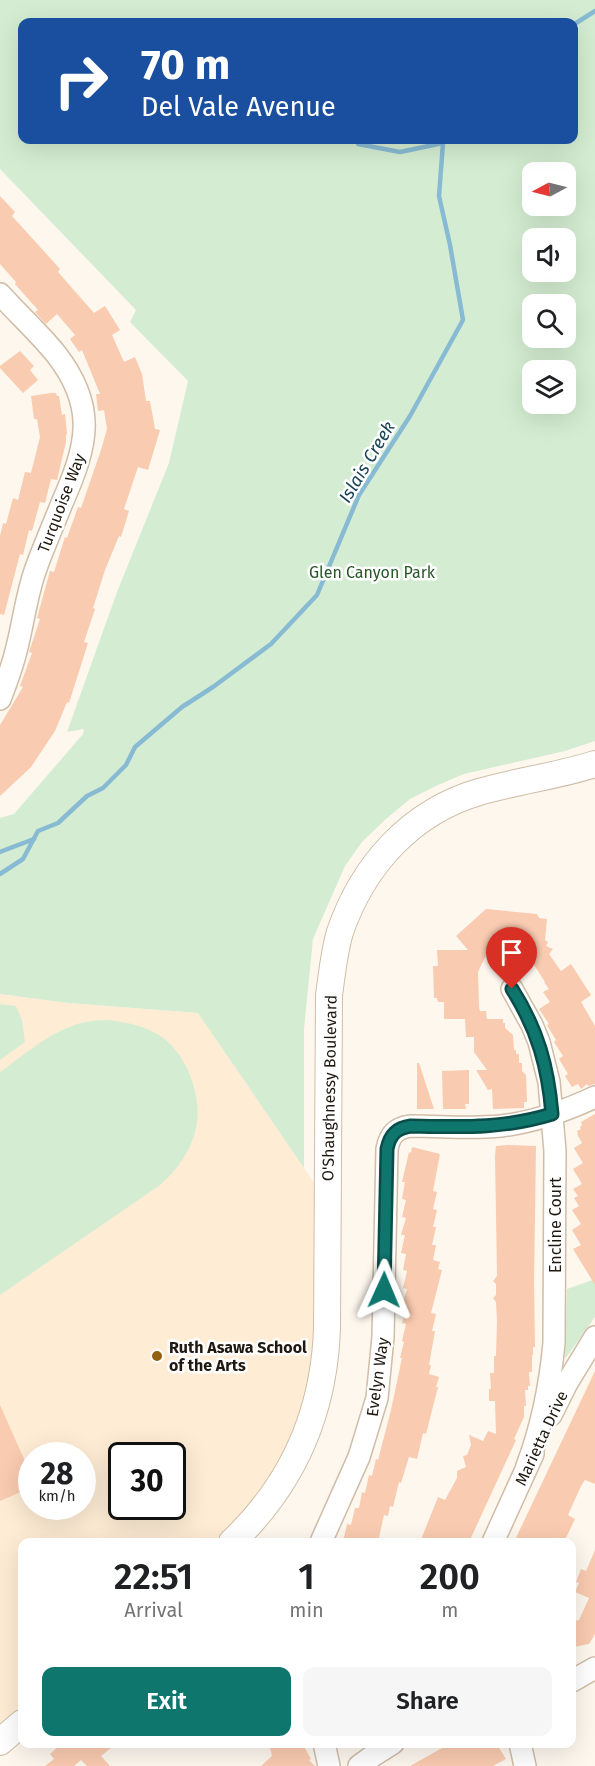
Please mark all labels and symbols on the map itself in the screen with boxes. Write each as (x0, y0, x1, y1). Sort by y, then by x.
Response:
north arrow (522, 162, 576, 216)
water label: Islais Creek (334, 417, 400, 507)
street label: Turquoise Way (34, 451, 89, 556)
park label: Glen Canyon Park (309, 563, 436, 582)
pin (486, 927, 537, 989)
street label: O'Shaughnessy Boulevard (318, 995, 341, 1181)
street label: Encline Court (546, 1177, 565, 1273)
position arrow (352, 1258, 416, 1322)
street label: Evelyn Way (363, 1336, 392, 1418)
place label: Ruth Asawa School of the Arts (169, 1338, 307, 1375)
marker: Ruth Asawa School of the Arts (150, 1349, 164, 1363)
street label: Marietta Drive (511, 1388, 572, 1489)
speed limit sign: 30 (108, 1442, 186, 1520)

